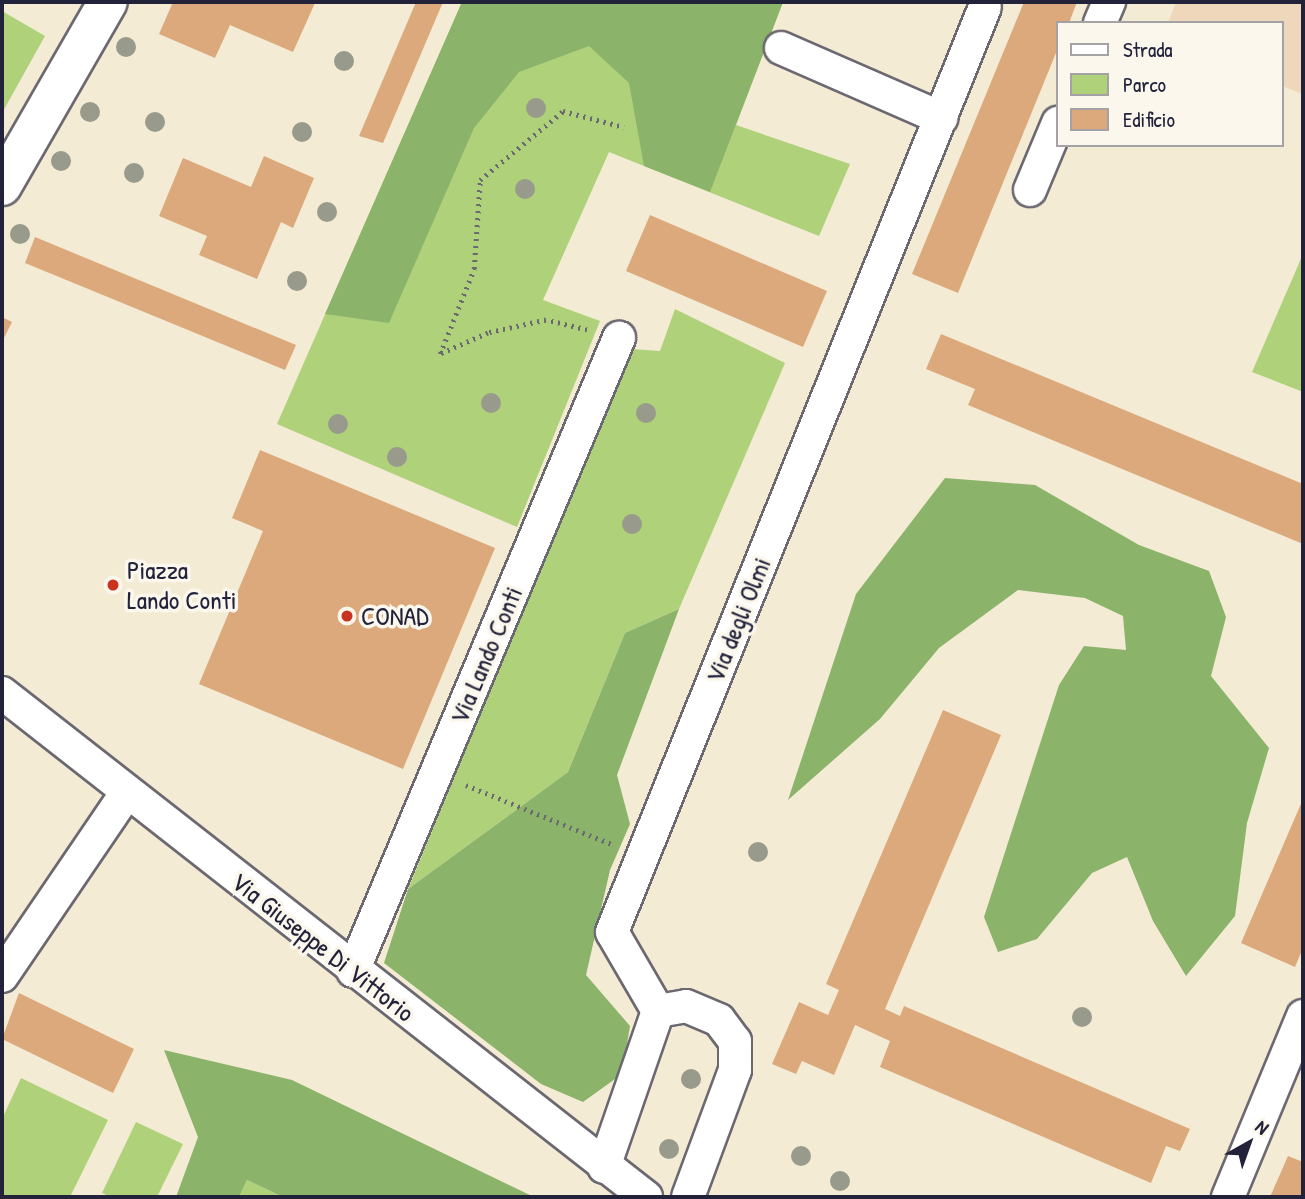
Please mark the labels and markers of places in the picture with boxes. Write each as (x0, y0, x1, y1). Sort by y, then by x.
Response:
place label: Piazza Lando Conti (127, 554, 236, 616)
marker: Piazza Lando Conti (105, 577, 121, 593)
place label: CONAD (361, 600, 429, 632)
marker: CONAD (339, 608, 355, 624)

